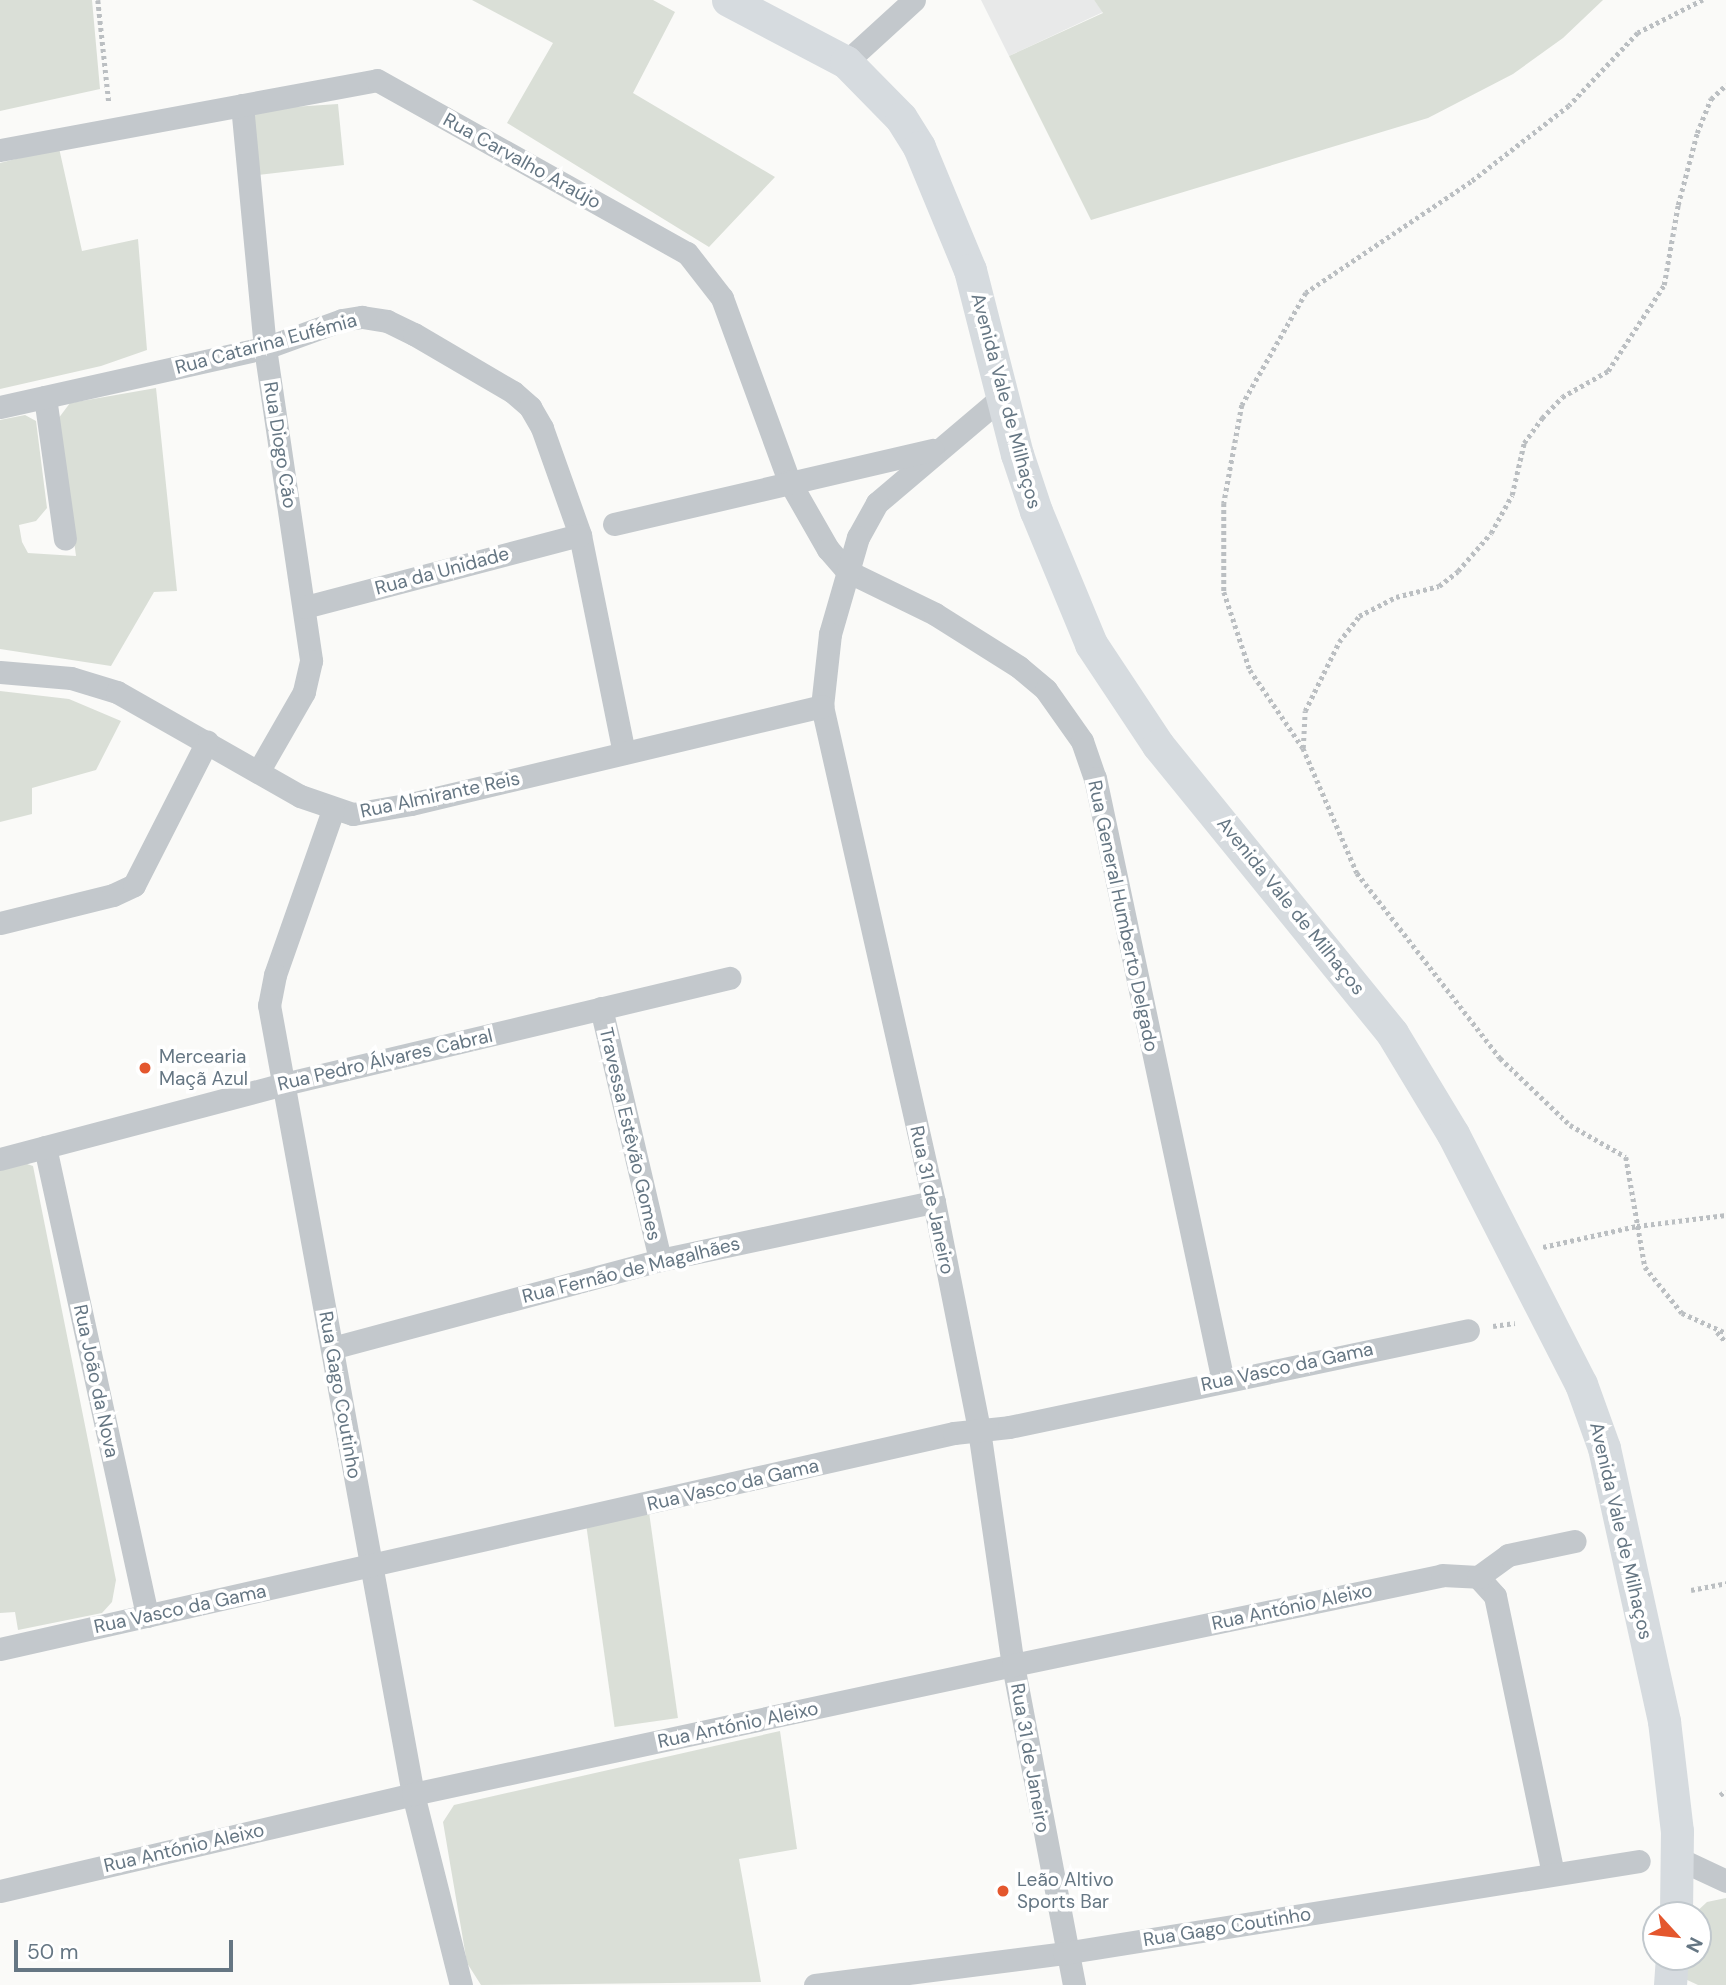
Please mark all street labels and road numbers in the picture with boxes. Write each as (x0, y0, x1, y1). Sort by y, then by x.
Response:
street label: Rua Carvalho Araújo (439, 108, 605, 214)
street label: Avenida Vale de Milhaços (966, 291, 1046, 511)
street label: Rua Catarina Eufémia (173, 309, 359, 379)
street label: Rua Diogo Cão (259, 380, 301, 510)
street label: Rua da Unidade (373, 542, 511, 600)
street label: Rua Almirante Reis (358, 767, 522, 823)
street label: Rua General Humberto Delgado (1083, 778, 1163, 1054)
street label: Avenida Vale de Milhaços (1212, 812, 1370, 1000)
street label: Rua Pedro Álvares Cabral (275, 1024, 495, 1096)
street label: Travessa Estêvão Gomes (594, 1025, 666, 1243)
street label: Rua 31 de Janeiro (905, 1124, 959, 1276)
street label: Rua Fernão de Magalhães (520, 1232, 742, 1308)
street label: Rua João da Nova (69, 1302, 123, 1460)
street label: Rua Gago Coutinho (314, 1309, 366, 1481)
street label: Rua Vasco da Gama (1199, 1338, 1375, 1396)
street label: Avenida Vale de Milhaços (1585, 1420, 1657, 1642)
street label: Rua Vasco da Gama (645, 1454, 821, 1516)
street label: Rua António Aleixo (1210, 1579, 1374, 1635)
street label: Rua Vasco da Gama (92, 1580, 268, 1638)
street label: Rua 31 de Janeiro (1006, 1682, 1054, 1834)
street label: Rua António Aleixo (656, 1697, 820, 1753)
street label: Rua António Aleixo (102, 1818, 266, 1878)
street label: Rua Gago Coutinho (1141, 1902, 1313, 1952)

